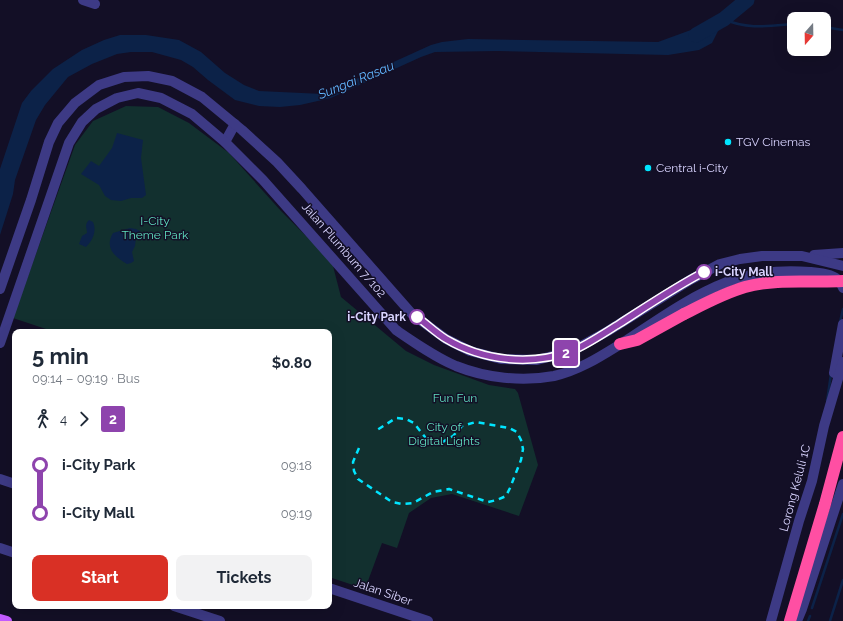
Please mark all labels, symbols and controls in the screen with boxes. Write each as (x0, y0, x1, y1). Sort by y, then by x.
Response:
north arrow (787, 12, 831, 56)
map controls (787, 12, 831, 56)
water label: Sungai Rasau (315, 58, 396, 102)
place label: TGV Cinemas (736, 135, 811, 149)
marker: TGV Cinemas (723, 137, 733, 147)
place label: Central i-City (656, 161, 728, 175)
marker: Central i-City (643, 163, 653, 173)
street label: Jalan Plumbum 7/102 (299, 200, 389, 300)
park label: I-City Theme Park (121, 214, 189, 242)
marker: i-City Mall (696, 264, 712, 280)
place label: i-City Mall (715, 265, 773, 279)
marker: i-City Park (409, 309, 425, 325)
place label: i-City Park (347, 310, 406, 324)
line badge: 2 (553, 340, 579, 366)
text: 5 min (32, 343, 89, 369)
text: 2 (562, 345, 570, 361)
text: $0.80 (272, 354, 312, 372)
text: 09:14 – 09:19 · Bus (32, 371, 140, 386)
park label: Fun Fun (433, 391, 477, 405)
icon: walk (32, 408, 54, 430)
icon: forward (73, 408, 95, 430)
text: 2 (109, 411, 117, 427)
text: 4 (60, 412, 67, 427)
park label: City of Digital Lights (408, 420, 480, 448)
street label: Lorong Keluli 1C (777, 443, 813, 533)
text: i-City Park (62, 456, 135, 474)
text: 09:18 (281, 458, 312, 473)
text: i-City Mall (62, 504, 134, 522)
text: 09:19 (281, 506, 312, 521)
button: Start (32, 555, 168, 601)
button: Tickets (176, 555, 312, 601)
street label: Jalan Siber (352, 576, 415, 609)

